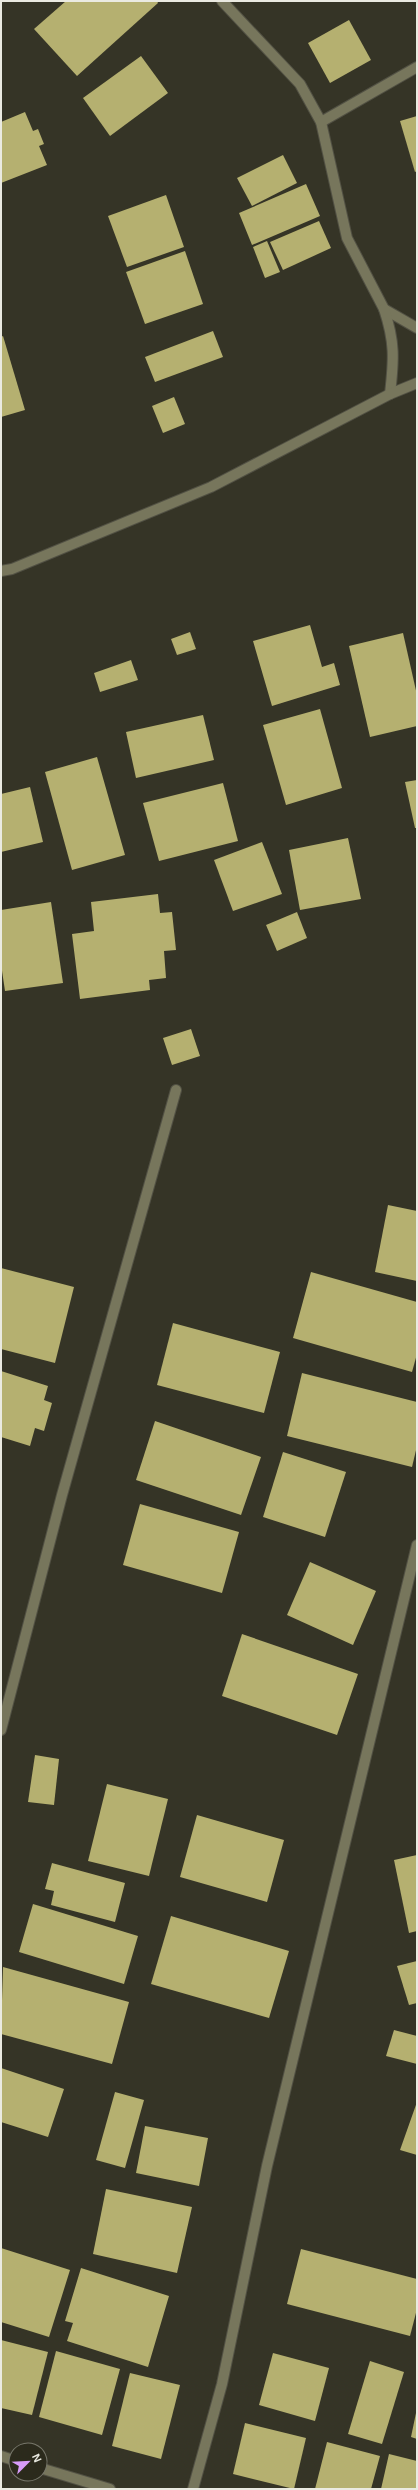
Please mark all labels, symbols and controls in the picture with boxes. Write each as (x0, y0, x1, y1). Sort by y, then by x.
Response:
north arrow (8, 2442, 48, 2482)
text: N (30, 2452, 44, 2464)

